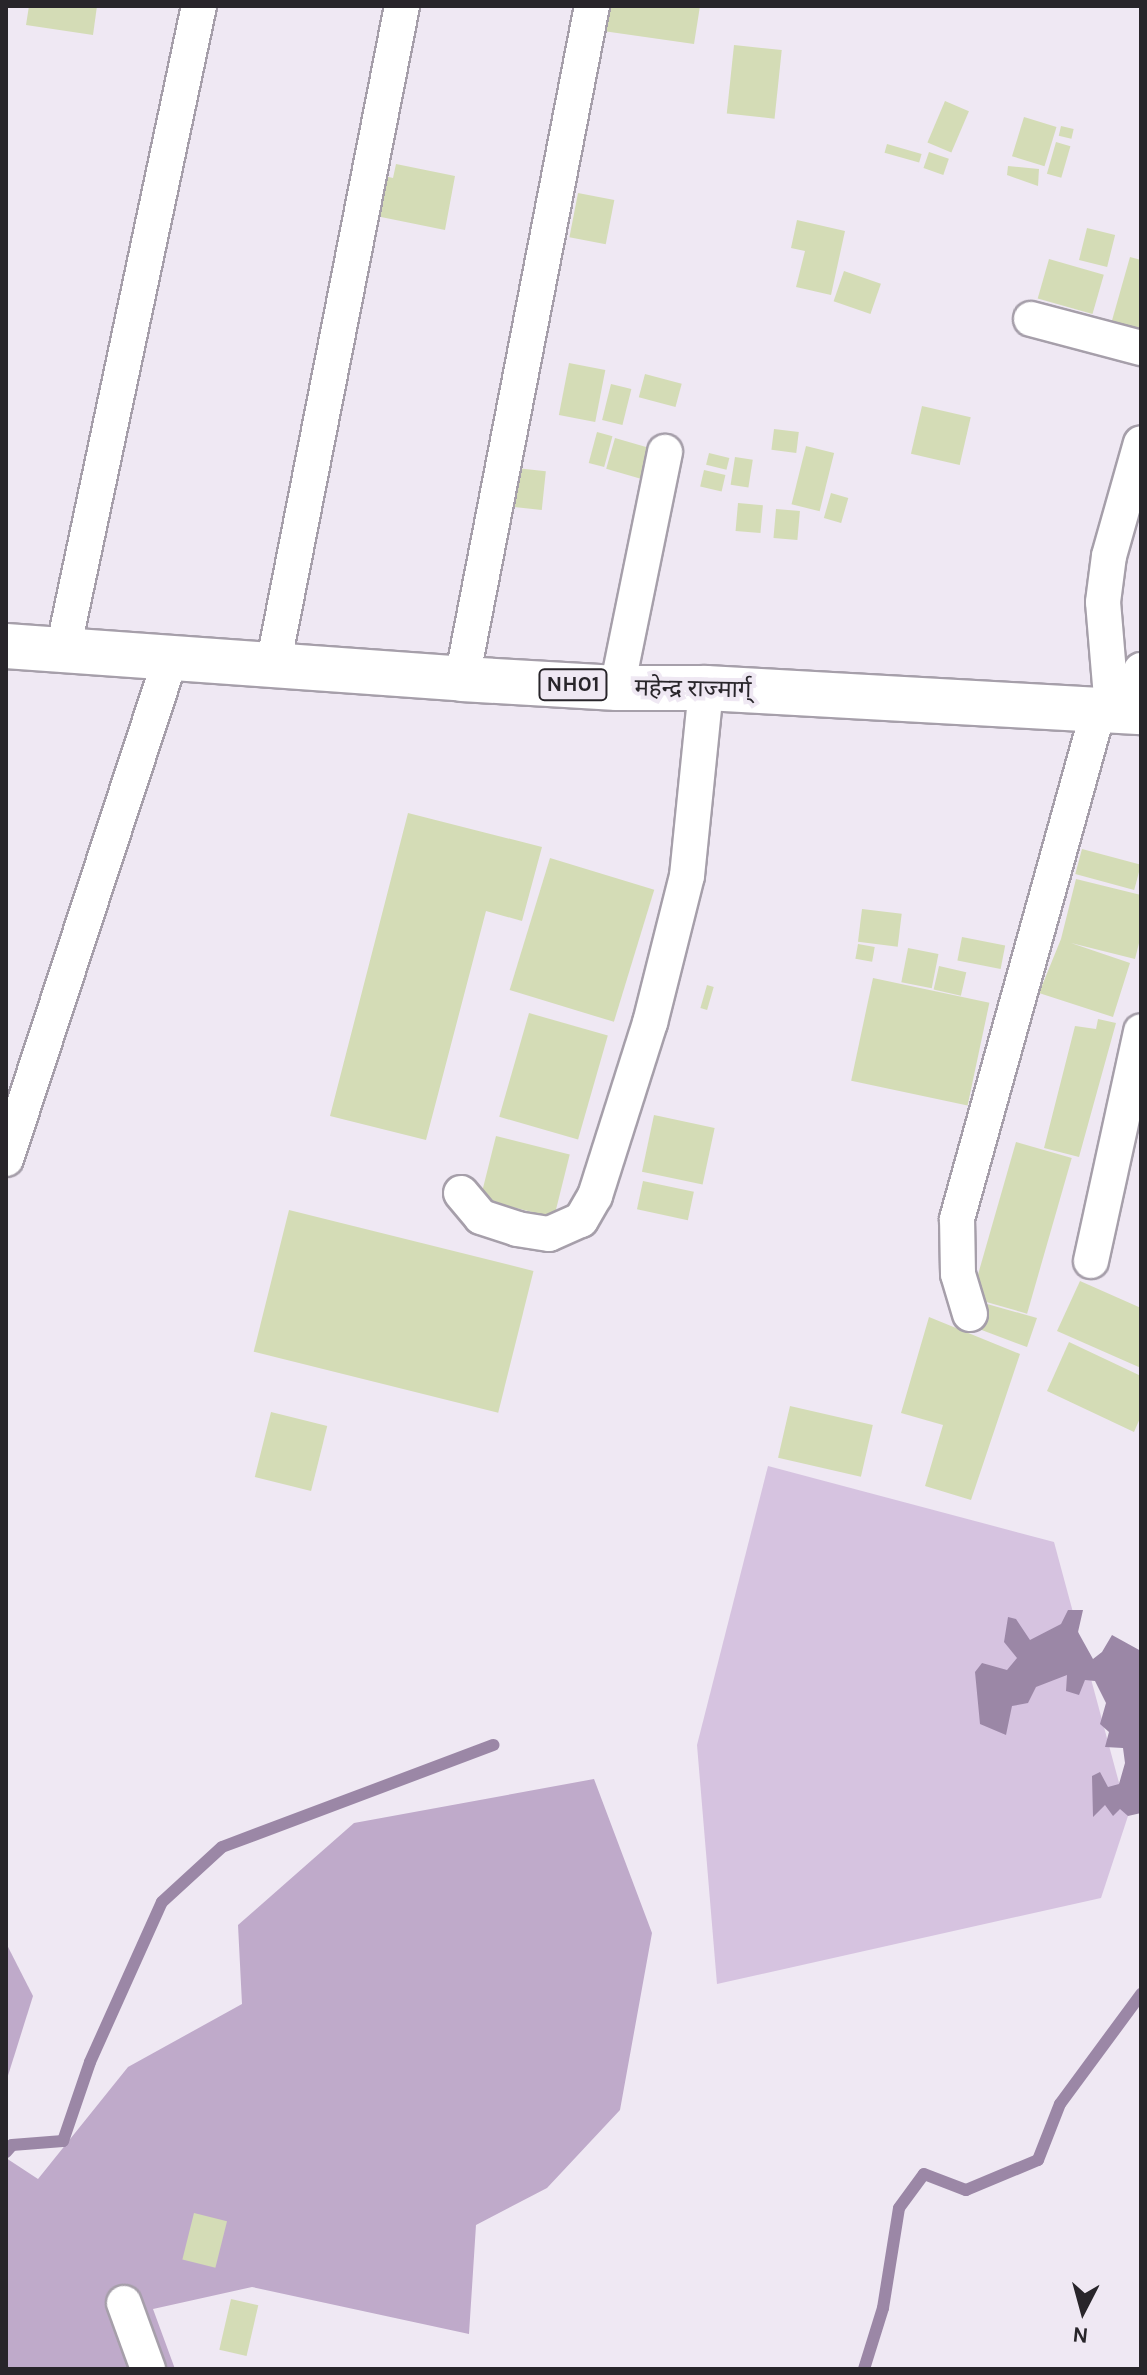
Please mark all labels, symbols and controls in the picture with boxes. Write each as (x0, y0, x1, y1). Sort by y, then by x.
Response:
road number: NH01 (537, 667, 609, 703)
street label: महेन्द्र राज्मार्ग् (634, 674, 752, 704)
north arrow (1043, 2271, 1123, 2351)
text: N (1071, 2321, 1090, 2349)

